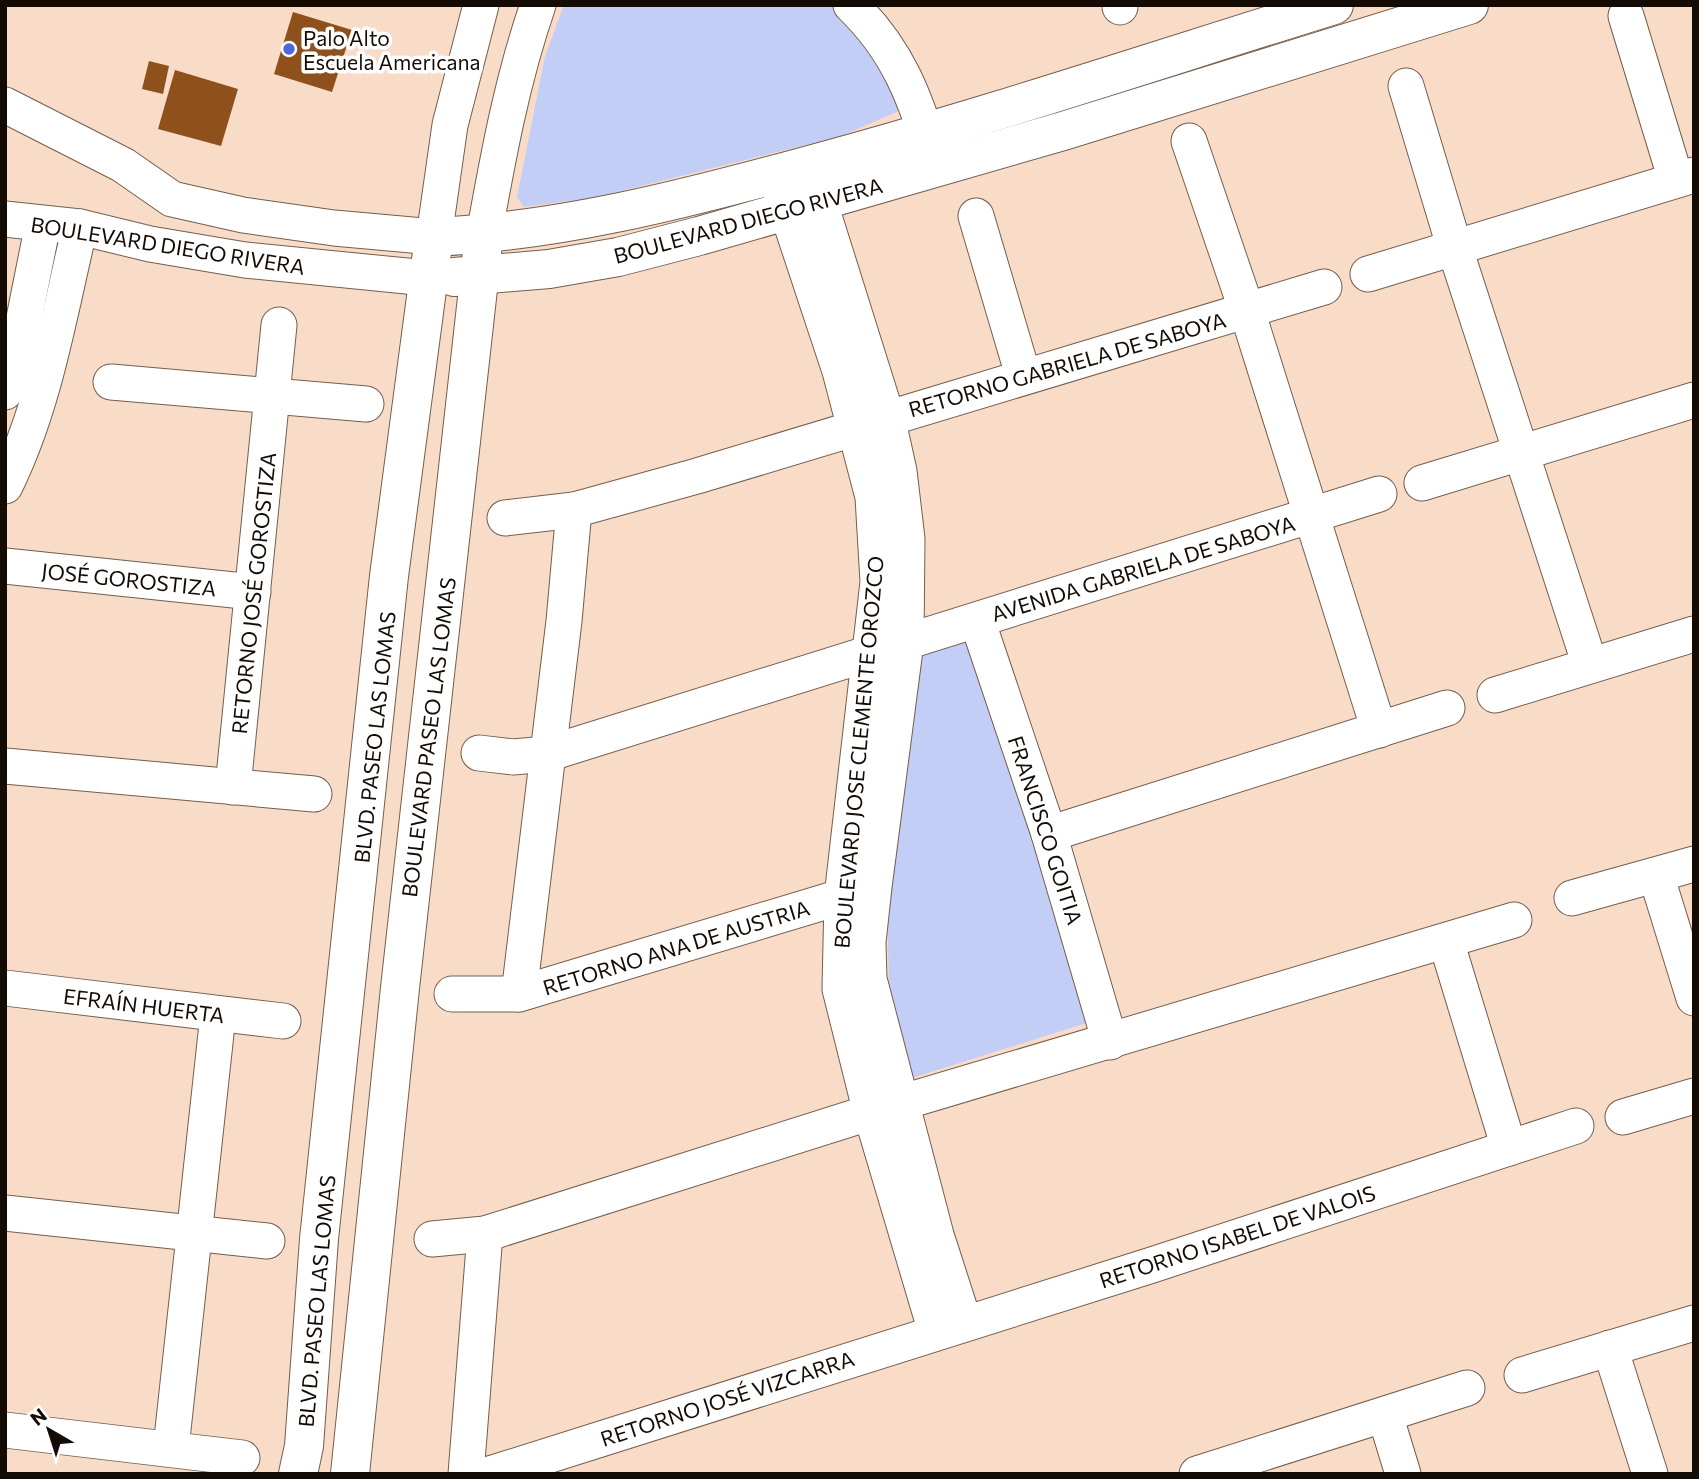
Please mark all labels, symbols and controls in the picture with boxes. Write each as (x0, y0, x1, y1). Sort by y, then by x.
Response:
place label: Palo Alto Escuela Americana (303, 25, 481, 74)
marker: Palo Alto Escuela Americana (281, 41, 297, 57)
street label: BOULEVARD DIEGO RIVERA (611, 172, 885, 268)
street label: BOULEVARD DIEGO RIVERA (29, 211, 307, 279)
street label: RETORNO GABRIELA DE SABOYA (905, 307, 1229, 421)
street label: RETORNO JOSÉ GOROSTIZA (226, 451, 280, 735)
street label: AVENIDA GABRIELA DE SABOYA (988, 510, 1298, 626)
street label: BOULEVARD JOSE CLEMENTE OROZCO (828, 555, 888, 949)
street label: JOSÉ GOROSTIZA (40, 557, 218, 601)
street label: BOULEVARD PASEO LAS LOMAS (396, 576, 460, 898)
street label: BLVD. PASEO LAS LOMAS (348, 610, 400, 864)
street label: FRANCISCO GOITIA (1004, 733, 1088, 927)
street label: RETORNO ANA DE AUSTRIA (540, 894, 812, 1000)
street label: EFRAÍN HUERTA (62, 983, 226, 1027)
street label: BLVD. PASEO LAS LOMAS (293, 1174, 339, 1428)
street label: RETORNO ISABEL DE VALOIS (1096, 1180, 1378, 1292)
street label: RETORNO JOSÉ VIZCARRA (597, 1345, 857, 1451)
north arrow (14, 1395, 84, 1465)
text: N (25, 1403, 51, 1430)

